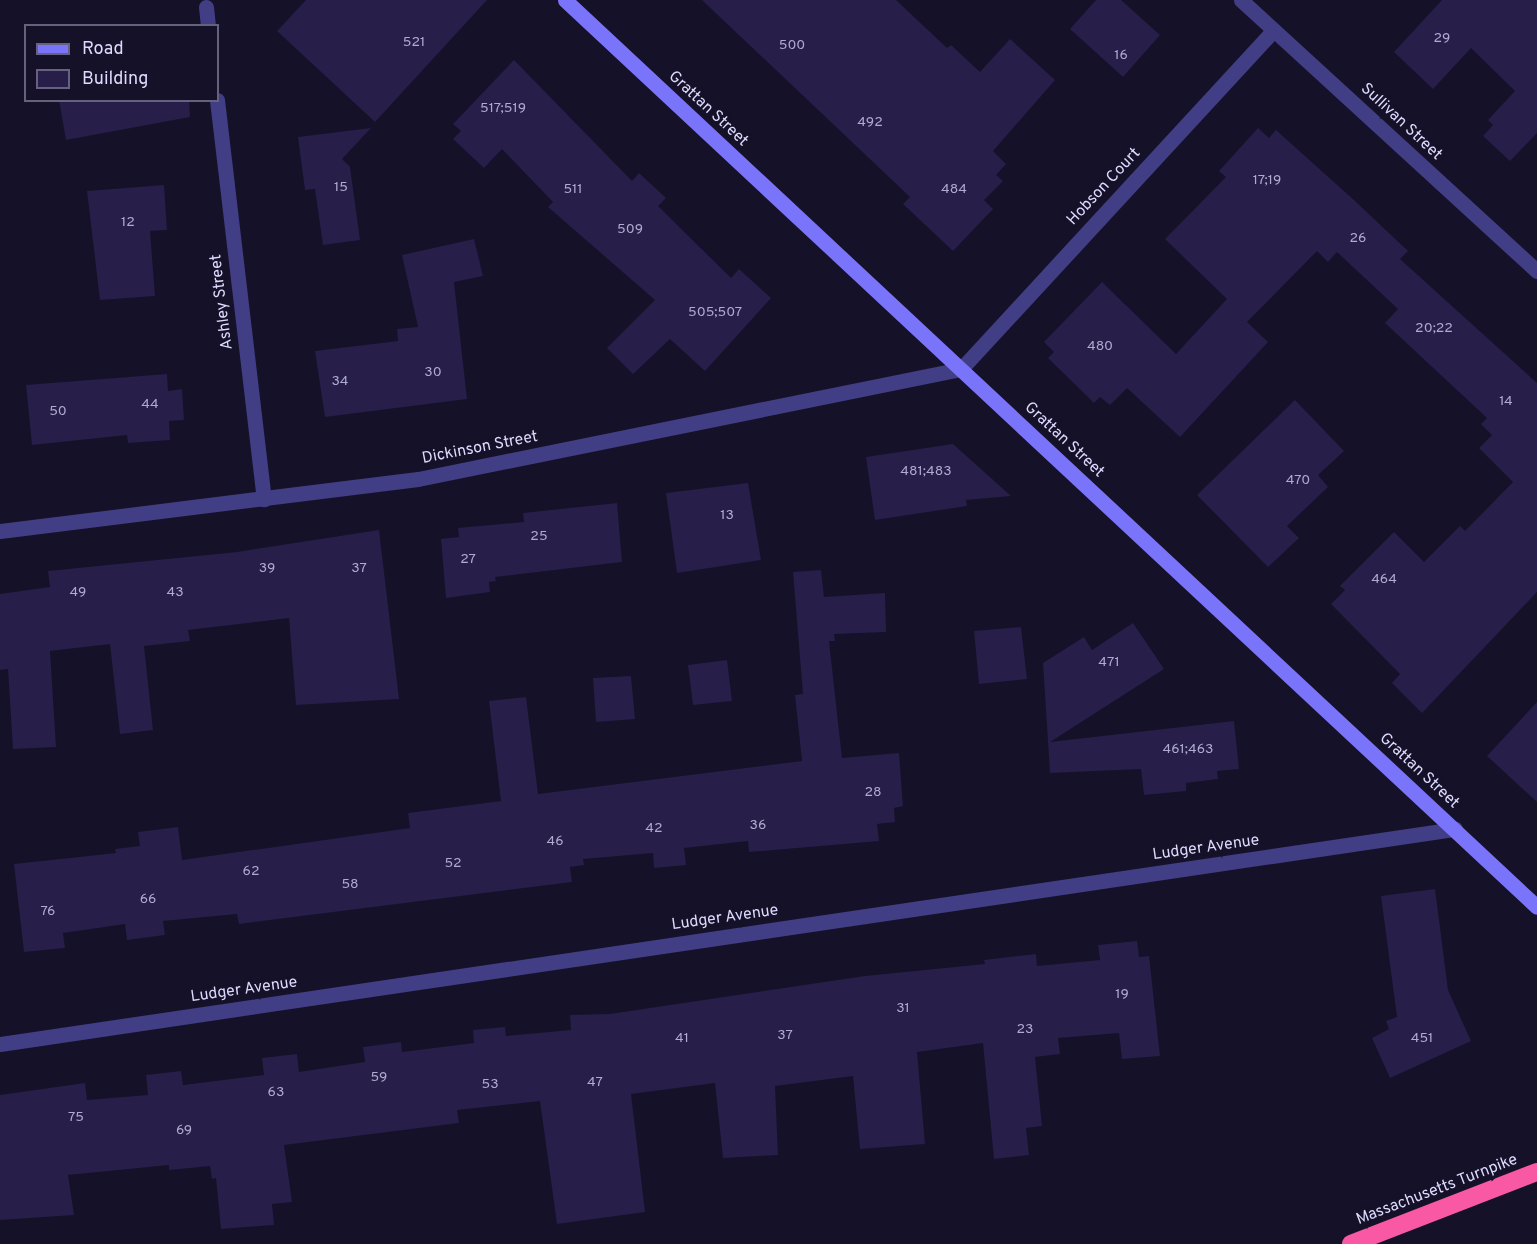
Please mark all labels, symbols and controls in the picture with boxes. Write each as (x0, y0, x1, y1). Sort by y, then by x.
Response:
legend (24, 24, 219, 102)
house number: 29 (1434, 31, 1450, 47)
house number: 521 (403, 35, 425, 51)
text: Road (82, 38, 124, 61)
house number: 500 (779, 38, 805, 54)
house number: 16 (1114, 48, 1128, 64)
street label: Grattan Street (664, 67, 752, 151)
text: Building (82, 68, 148, 91)
street label: Sullivan Street (1356, 79, 1446, 165)
house number: 517;519 (480, 101, 526, 117)
house number: 492 (857, 115, 883, 131)
street label: Hobson Court (1063, 144, 1145, 230)
house number: 17;19 (1253, 173, 1281, 189)
house number: 15 (334, 180, 348, 196)
house number: 511 (563, 182, 583, 198)
house number: 484 (941, 182, 967, 198)
house number: 12 (121, 215, 135, 231)
house number: 509 (617, 222, 643, 238)
house number: 26 (1350, 231, 1366, 247)
street label: Ashley Street (207, 253, 237, 351)
house number: 505;507 (688, 305, 742, 321)
house number: 20;22 (1415, 321, 1453, 337)
house number: 480 (1087, 339, 1113, 355)
house number: 30 (424, 365, 442, 381)
house number: 34 (331, 374, 349, 390)
house number: 14 (1499, 394, 1513, 410)
house number: 44 (141, 397, 159, 413)
street label: Grattan Street (1020, 398, 1108, 482)
house number: 50 (49, 404, 67, 420)
street label: Dickinson Street (420, 427, 540, 469)
house number: 481;483 (900, 464, 952, 480)
house number: 470 (1286, 473, 1310, 489)
house number: 13 (720, 508, 734, 524)
house number: 25 (530, 529, 548, 545)
house number: 27 (460, 552, 476, 568)
house number: 39 (259, 561, 275, 577)
house number: 37 (351, 561, 367, 577)
house number: 464 (1371, 572, 1397, 588)
house number: 49 (70, 585, 86, 601)
house number: 43 (166, 585, 184, 601)
house number: 471 (1098, 655, 1120, 671)
street label: Grattan Street (1375, 729, 1463, 813)
house number: 461;463 (1163, 742, 1213, 758)
house number: 28 (864, 785, 882, 801)
house number: 36 (750, 818, 766, 834)
house number: 42 (645, 821, 663, 837)
street label: Ludger Avenue (1151, 831, 1261, 865)
house number: 46 (546, 834, 564, 850)
house number: 52 (444, 856, 462, 872)
house number: 62 (243, 864, 259, 880)
house number: 58 (341, 877, 359, 893)
house number: 66 (140, 892, 156, 908)
street label: Ludger Avenue (670, 901, 780, 935)
house number: 76 (41, 904, 55, 920)
street label: Ludger Avenue (189, 973, 299, 1007)
house number: 19 (1115, 987, 1129, 1003)
house number: 31 (896, 1001, 910, 1017)
house number: 23 (1017, 1022, 1033, 1038)
house number: 37 (777, 1028, 793, 1044)
house number: 41 (675, 1031, 689, 1047)
house number: 451 (1411, 1031, 1433, 1047)
house number: 59 (371, 1070, 387, 1086)
house number: 47 (587, 1075, 603, 1091)
house number: 53 (481, 1077, 499, 1093)
house number: 63 (268, 1085, 284, 1101)
house number: 75 (68, 1110, 84, 1126)
house number: 69 (176, 1123, 192, 1139)
street label: Massachusetts Turnpike (1353, 1150, 1521, 1230)

